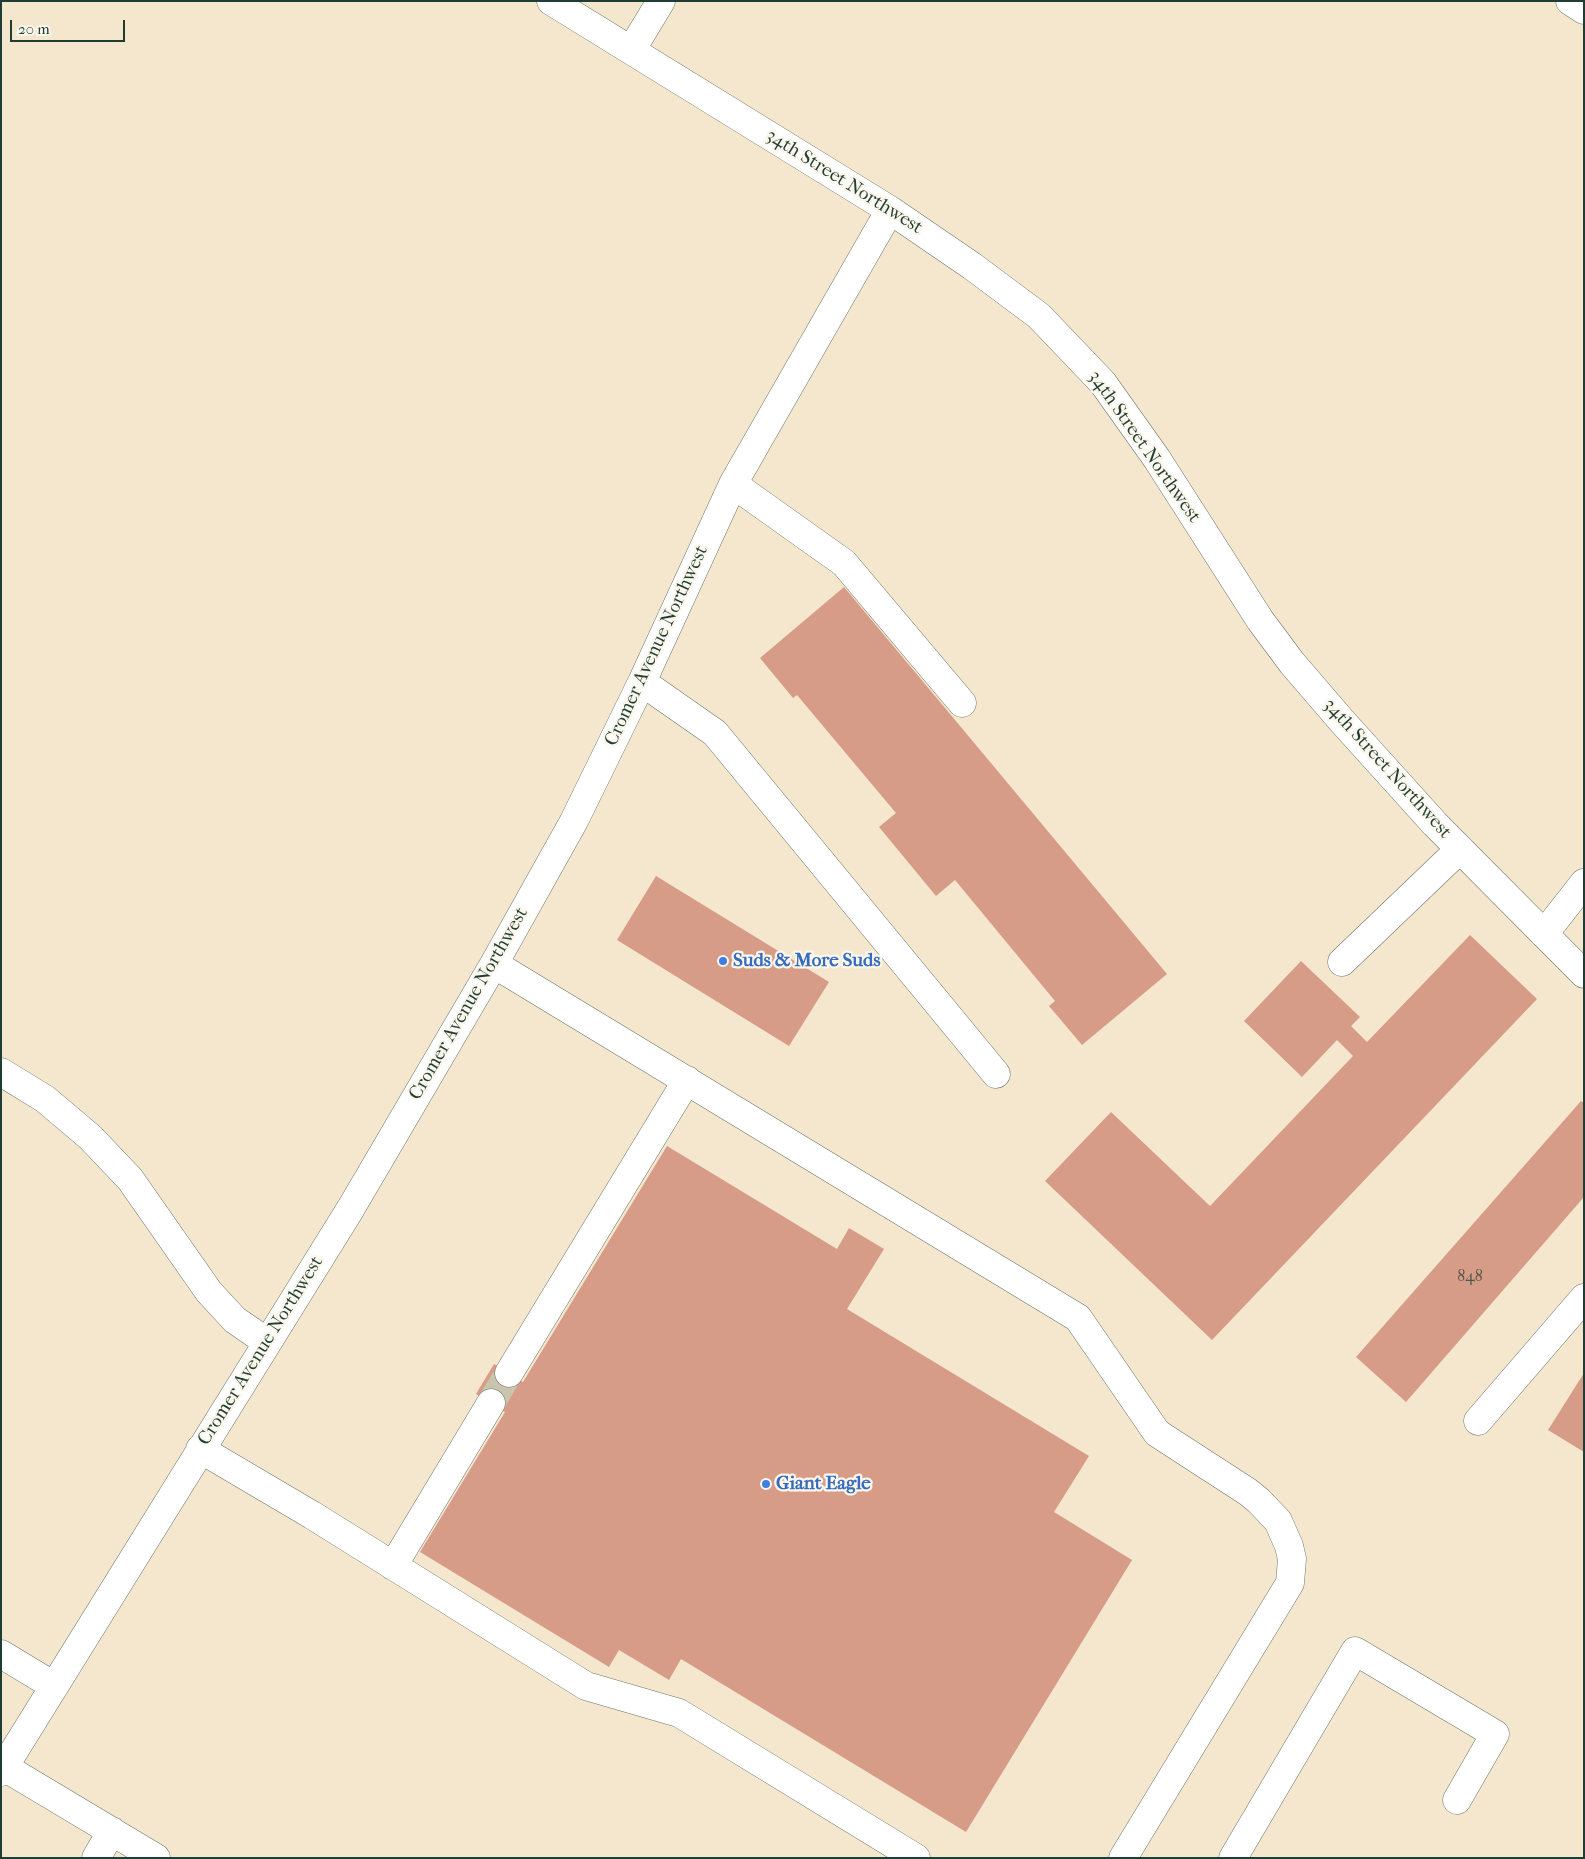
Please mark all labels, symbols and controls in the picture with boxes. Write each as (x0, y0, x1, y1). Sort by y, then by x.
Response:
scale bar (12, 10, 128, 42)
text: 20 m (18, 20, 50, 38)
street label: 34th Street Northwest (761, 124, 927, 240)
street label: 34th Street Northwest (1083, 367, 1205, 527)
street label: Cromer Avenue Northwest (600, 542, 714, 750)
street label: 34th Street Northwest (1318, 694, 1456, 844)
street label: Cromer Avenue Northwest (404, 904, 534, 1104)
place label: Suds & More Suds (733, 950, 880, 972)
marker: Suds & More Suds (717, 955, 729, 967)
street label: Cromer Avenue Northwest (193, 1252, 329, 1450)
house number: 848 (1457, 1267, 1483, 1287)
place label: Giant Eagle (776, 1473, 871, 1495)
marker: Giant Eagle (760, 1478, 772, 1490)

